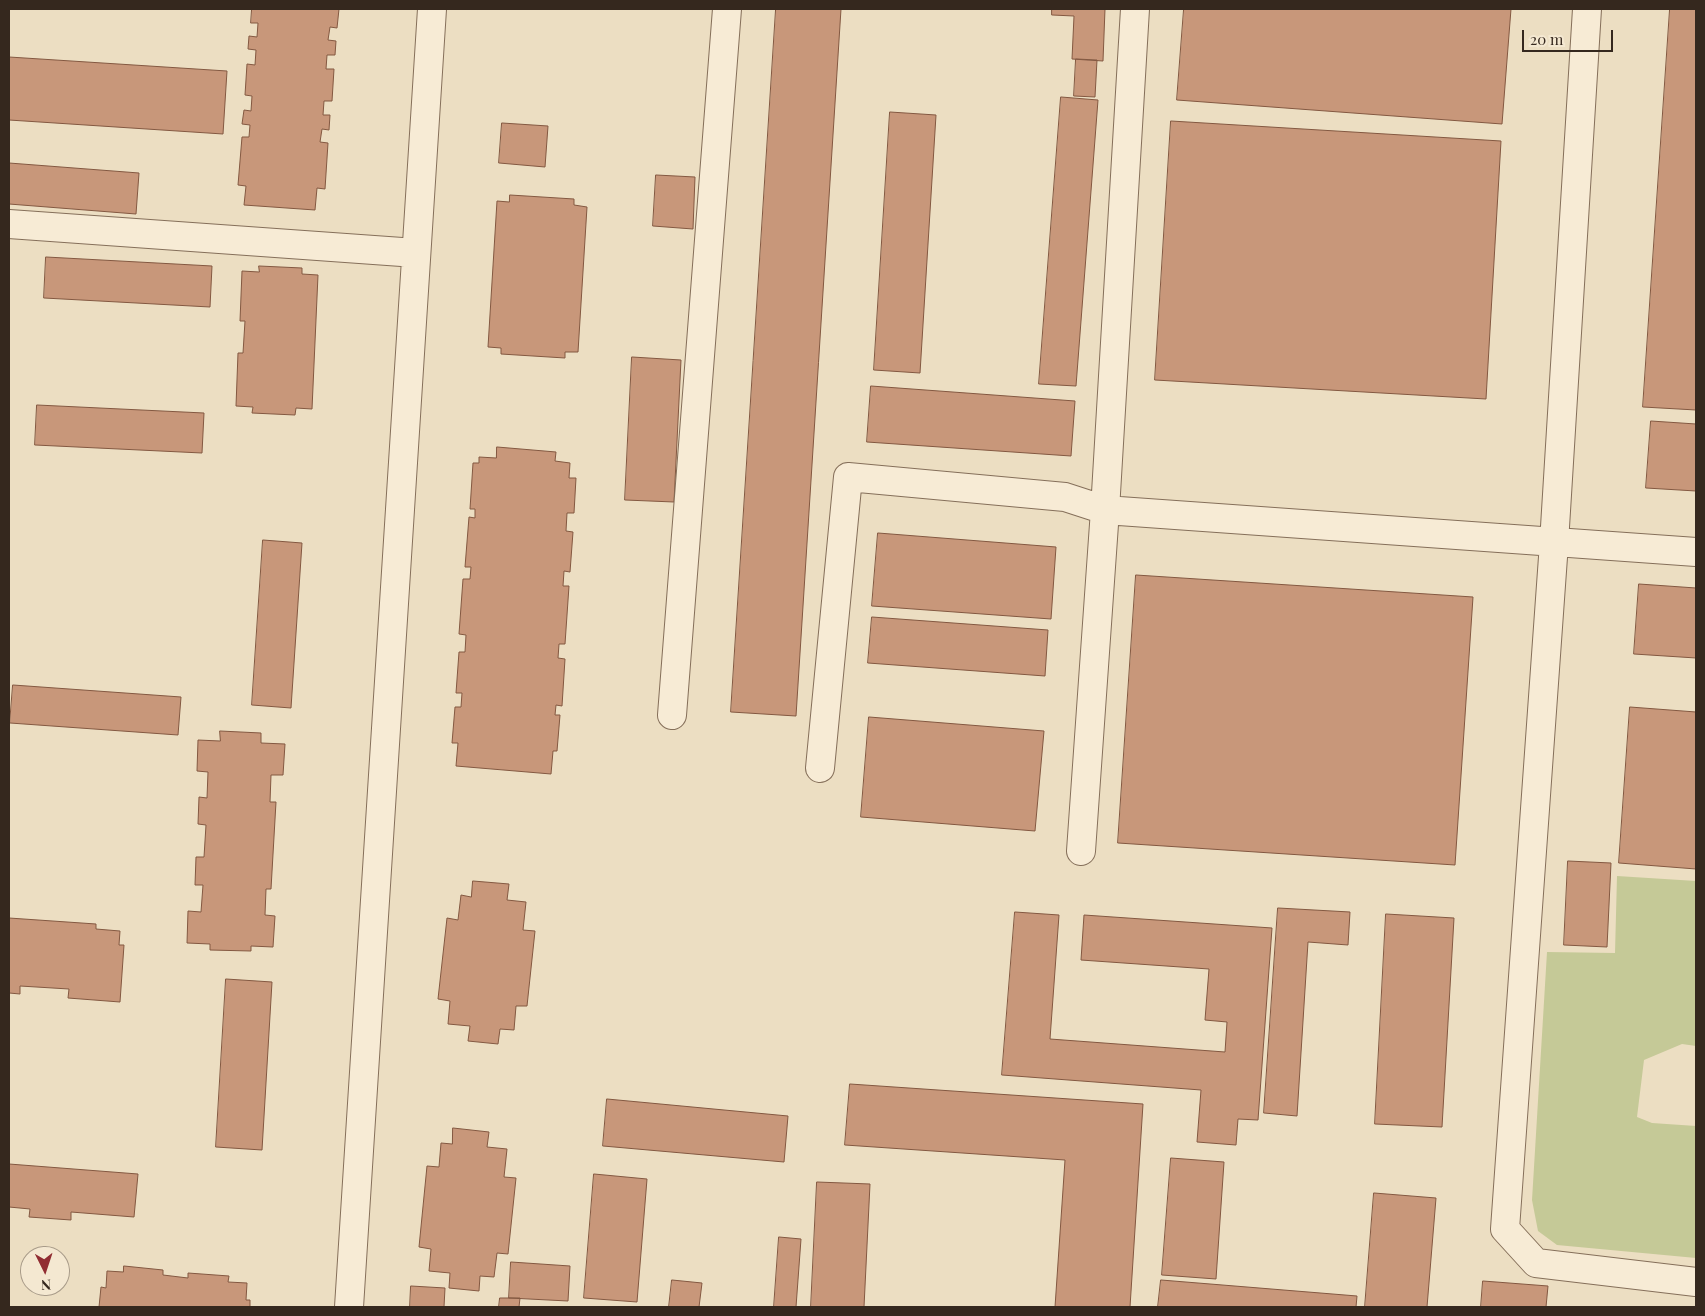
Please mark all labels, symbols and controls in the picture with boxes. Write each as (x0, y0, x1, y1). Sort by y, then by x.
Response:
scale bar (1525, 20, 1616, 52)
text: 20 m (1530, 29, 1563, 49)
north arrow (20, 1246, 70, 1296)
text: N (40, 1276, 52, 1295)

